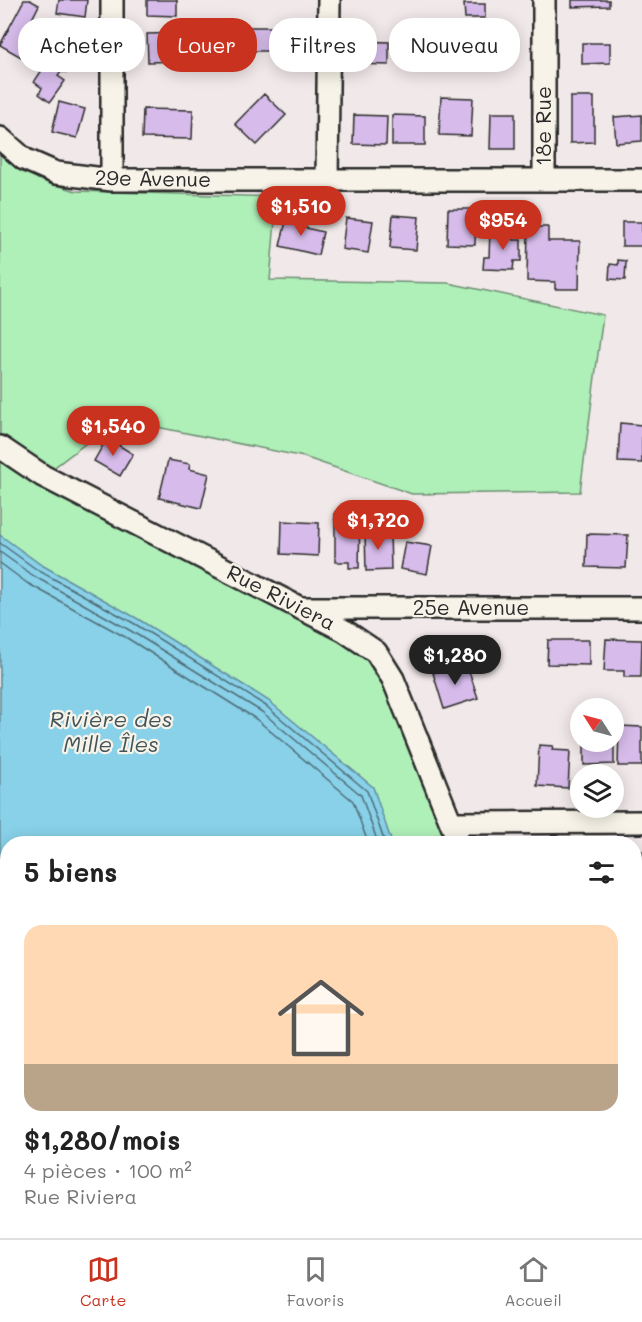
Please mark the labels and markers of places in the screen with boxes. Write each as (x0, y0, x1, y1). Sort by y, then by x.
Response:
pin: $1,510 (252, 186, 350, 237)
pin: $954 (467, 200, 539, 251)
pin: $1,540 (64, 406, 162, 457)
pin: $1,720 (329, 500, 427, 551)
pin: $1,280 (406, 635, 504, 686)

